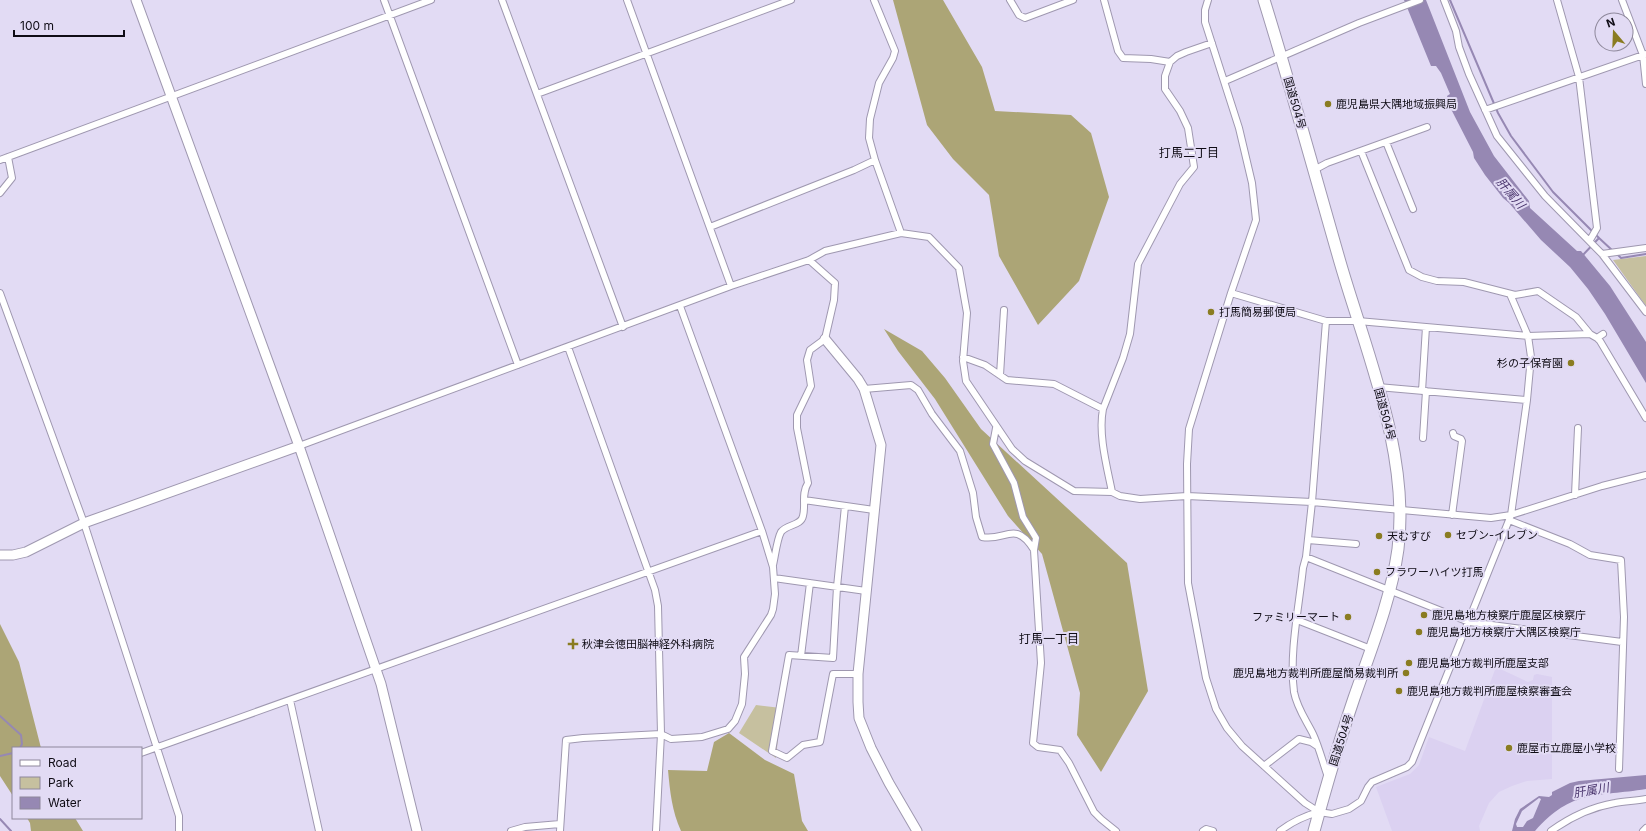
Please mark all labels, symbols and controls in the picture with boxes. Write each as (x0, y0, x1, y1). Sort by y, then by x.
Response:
scale bar (14, 12, 124, 38)
north arrow (1594, 12, 1634, 52)
text: N (1604, 15, 1617, 31)
text: 100 m (20, 18, 54, 33)
street label: 国道504号 (1281, 75, 1309, 131)
place label: 鹿児島県大隅地域振興局 (1336, 97, 1457, 111)
marker: 鹿児島県大隅地域振興局 (1323, 99, 1333, 109)
district label: 打馬二丁目 (1159, 145, 1219, 160)
water label: 肝属川 (1494, 174, 1530, 213)
place label: 打馬簡易郵便局 (1219, 305, 1296, 319)
marker: 打馬簡易郵便局 (1206, 307, 1216, 317)
place label: 杉の子保育園 (1497, 356, 1563, 370)
marker: 杉の子保育園 (1566, 358, 1576, 368)
street label: 国道504号 (1371, 386, 1399, 442)
place label: セブン-イレブン (1456, 528, 1538, 542)
place label: 天むすび (1387, 529, 1431, 543)
marker: セブン-イレブン (1443, 530, 1453, 540)
marker: 天むすび (1374, 531, 1384, 541)
place label: フラワーハイツ打馬 (1385, 565, 1484, 579)
marker: フラワーハイツ打馬 (1372, 567, 1382, 577)
place label: 鹿児島地方検察庁鹿屋区検察庁 (1432, 608, 1586, 622)
place label: ファミリーマート (1252, 610, 1340, 624)
marker: 鹿児島地方検察庁鹿屋区検察庁 (1419, 610, 1429, 620)
marker: ファミリーマート (1343, 612, 1353, 622)
place label: 鹿児島地方検察庁大隅区検察庁 (1427, 625, 1581, 639)
marker: 鹿児島地方検察庁大隅区検察庁 (1414, 627, 1424, 637)
district label: 打馬一丁目 (1019, 631, 1079, 646)
place label: 秋津会徳田脳神経外科病院 (582, 637, 714, 651)
marker: 秋津会徳田脳神経外科病院 (567, 638, 579, 650)
place label: 鹿児島地方裁判所鹿屋支部 (1417, 656, 1549, 670)
marker: 鹿児島地方裁判所鹿屋支部 (1404, 658, 1414, 668)
place label: 鹿児島地方裁判所鹿屋簡易裁判所 (1233, 666, 1399, 680)
marker: 鹿児島地方裁判所鹿屋簡易裁判所 (1401, 668, 1411, 678)
place label: 鹿児島地方裁判所鹿屋検察審査会 (1407, 684, 1572, 698)
marker: 鹿児島地方裁判所鹿屋検察審査会 (1394, 686, 1404, 696)
street label: 国道504号 (1326, 712, 1356, 768)
place label: 鹿屋市立鹿屋小学校 (1517, 741, 1616, 755)
marker: 鹿屋市立鹿屋小学校 (1504, 743, 1514, 753)
legend (12, 747, 142, 819)
text: Road (48, 755, 77, 770)
text: Park (48, 775, 74, 790)
water label: 肝属川 (1572, 779, 1612, 801)
text: Water (48, 795, 82, 810)

